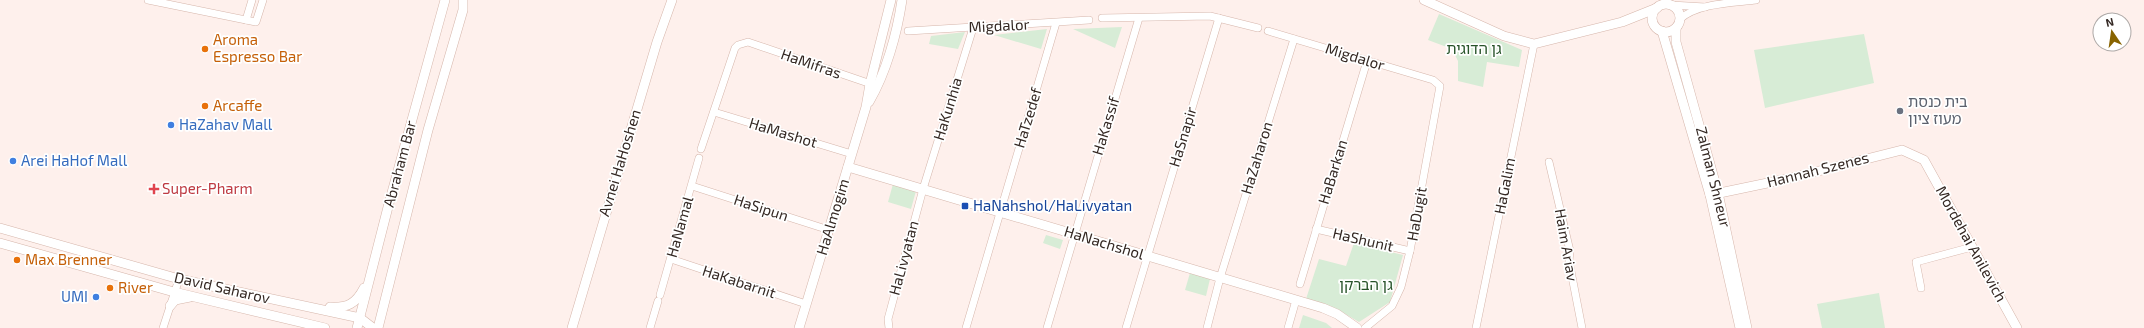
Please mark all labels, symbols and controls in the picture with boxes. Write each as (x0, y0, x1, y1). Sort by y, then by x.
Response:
north arrow (2092, 12, 2132, 52)
street label: Migdalor (968, 14, 1030, 36)
text: N (2104, 15, 2115, 29)
place label: Aroma Espresso Bar (213, 30, 302, 65)
street label: Migdalor (1323, 39, 1387, 74)
park label: גן הדוגית (1446, 39, 1502, 57)
marker: Aroma Espresso Bar (200, 44, 210, 54)
street label: HaMifras (779, 44, 844, 82)
street label: HaKunhia (929, 75, 965, 142)
street label: HaTzedef (1009, 85, 1045, 150)
place label: בית כנסת מעוז ציון (1908, 92, 1968, 127)
street label: HaKassif (1088, 94, 1123, 157)
place label: Arcaffe (213, 96, 262, 114)
marker: Arcaffe (200, 101, 210, 111)
street label: HaSnapir (1164, 104, 1200, 169)
marker: בית כנסת מעוז ציון (1895, 106, 1905, 116)
street label: Avnei HaHoshen (594, 107, 644, 218)
street label: HaMashot (747, 113, 820, 151)
place label: HaZahav Mall (179, 115, 273, 133)
street label: Abraham Bar (379, 118, 419, 209)
street label: HaZaharon (1236, 119, 1276, 196)
marker: HaZahav Mall (166, 120, 176, 130)
street label: Zalman Shneur (1693, 125, 1735, 229)
street label: HaBarkan (1314, 137, 1350, 206)
street label: Hannah Szenes (1765, 148, 1871, 190)
place label: Arei HaHof Mall (21, 151, 128, 169)
marker: Arei HaHof Mall (8, 156, 18, 166)
street label: HaGalim (1490, 156, 1518, 216)
street label: HaAlmogim (812, 176, 852, 257)
place label: Super-Pharm (162, 179, 253, 197)
street label: Mordehai Anilevich (1933, 182, 2011, 305)
marker: Super-Pharm (149, 184, 159, 194)
street label: HaDugit (1402, 185, 1430, 242)
street label: HaSipun (732, 190, 791, 224)
street label: HaNamal (662, 193, 697, 259)
place label: HaNahshol/HaLivyatan (973, 196, 1132, 214)
marker: HaNahshol/HaLivyatan (960, 201, 970, 211)
street label: Haim Ariav (1552, 207, 1582, 283)
street label: HaLivyatan (884, 219, 922, 297)
street label: HaNachshol (1062, 221, 1147, 263)
street label: HaShunit (1331, 223, 1396, 255)
place label: Max Brenner (25, 250, 112, 268)
marker: Max Brenner (12, 255, 22, 265)
street label: HaKabarnit (700, 261, 779, 301)
street label: David Saharov (173, 267, 272, 307)
park label: גן הברקן (1339, 275, 1393, 293)
place label: River (118, 278, 153, 296)
marker: River (105, 283, 115, 293)
place label: UMI (61, 287, 88, 305)
marker: UMI (91, 292, 101, 302)

